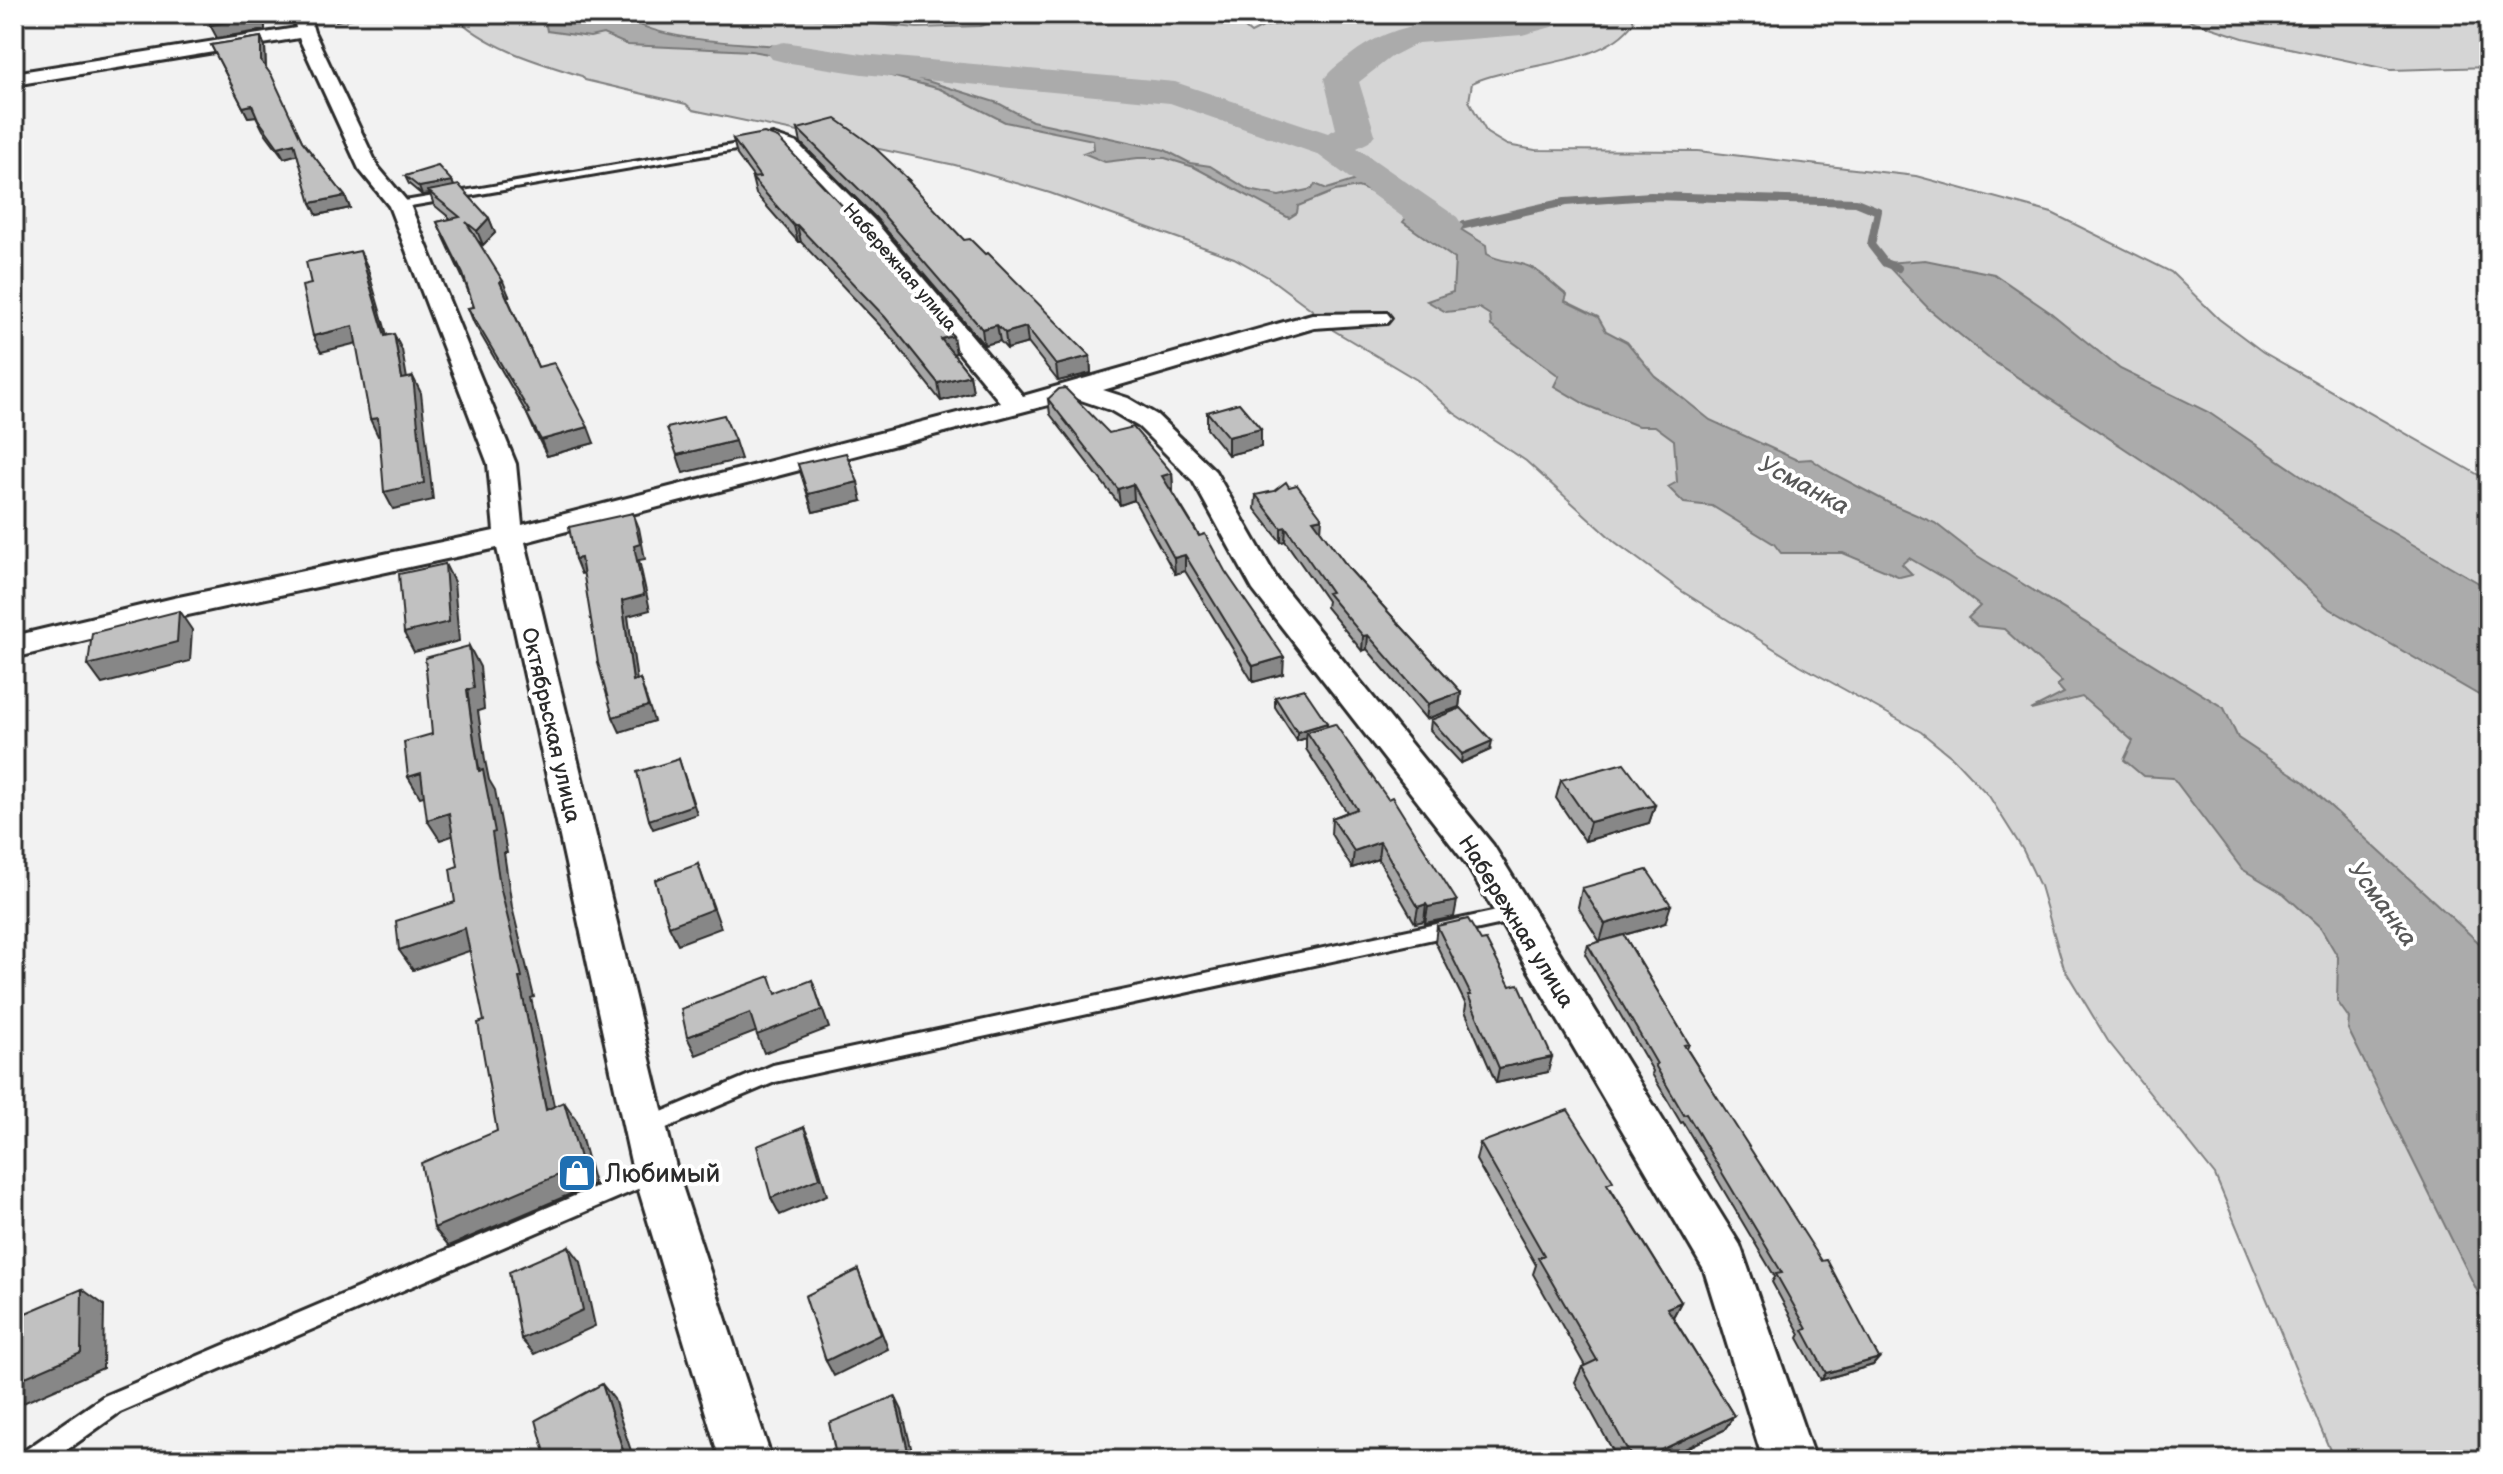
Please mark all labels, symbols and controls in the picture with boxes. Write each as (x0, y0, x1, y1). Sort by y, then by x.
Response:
street label: Набережная улица (839, 199, 961, 336)
water label: Усманка (1754, 450, 1854, 521)
street label: Октябрьская улица (515, 625, 586, 826)
street label: Набережная улица (1452, 831, 1580, 1013)
water label: Усманка (2342, 856, 2423, 952)
shop icon: Любимый (556, 1152, 598, 1194)
place label: Любимый (604, 1159, 720, 1190)

